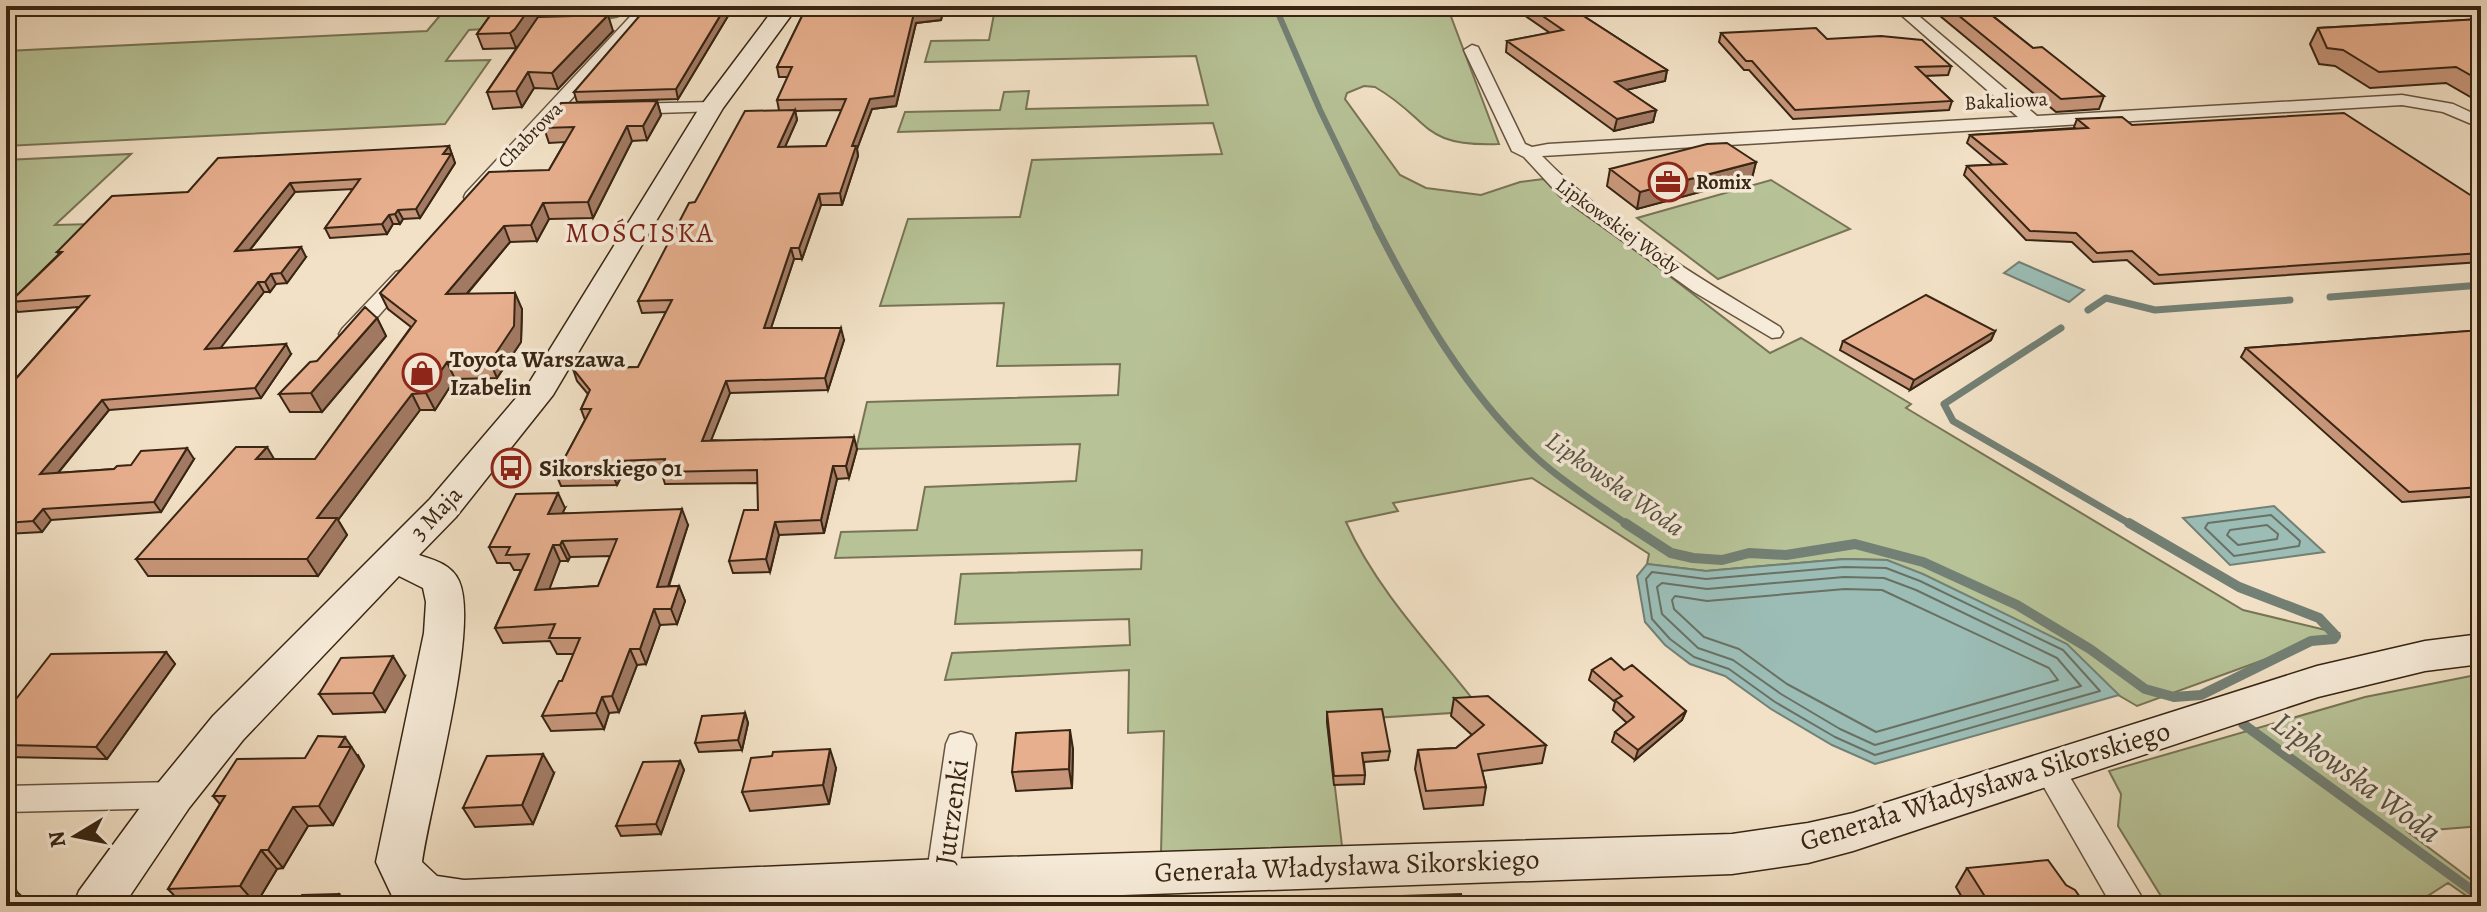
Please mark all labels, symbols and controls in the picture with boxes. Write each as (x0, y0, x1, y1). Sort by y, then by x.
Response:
street label: Bakaliowa (1964, 85, 2049, 117)
street label: Chabrowa (491, 95, 569, 174)
office icon: Romix (1647, 161, 1689, 203)
place label: Romix (1696, 169, 1751, 196)
street label: Lipkowskiej Wody (1550, 172, 1687, 281)
district label: MOŚCISKA (565, 214, 715, 252)
place label: Toyota Warszawa Izabelin (450, 343, 626, 403)
shop icon: Toyota Warszawa Izabelin (401, 352, 443, 394)
water label: Lipkowska Woda (1539, 423, 1691, 545)
bus stop icon: Sikorskiego 01 (490, 447, 532, 489)
place label: Sikorskiego 01 (539, 452, 683, 484)
street label: 3 Maja (403, 478, 470, 547)
water label: Lipkowska Woda (2264, 701, 2451, 853)
street label: Generała Władysława Sikorskiego (1795, 712, 2175, 860)
street label: Jutrzenki (926, 757, 978, 867)
north arrow (36, 796, 116, 876)
text: N (41, 829, 73, 850)
street label: Generała Władysława Sikorskiego (1154, 840, 1540, 892)

